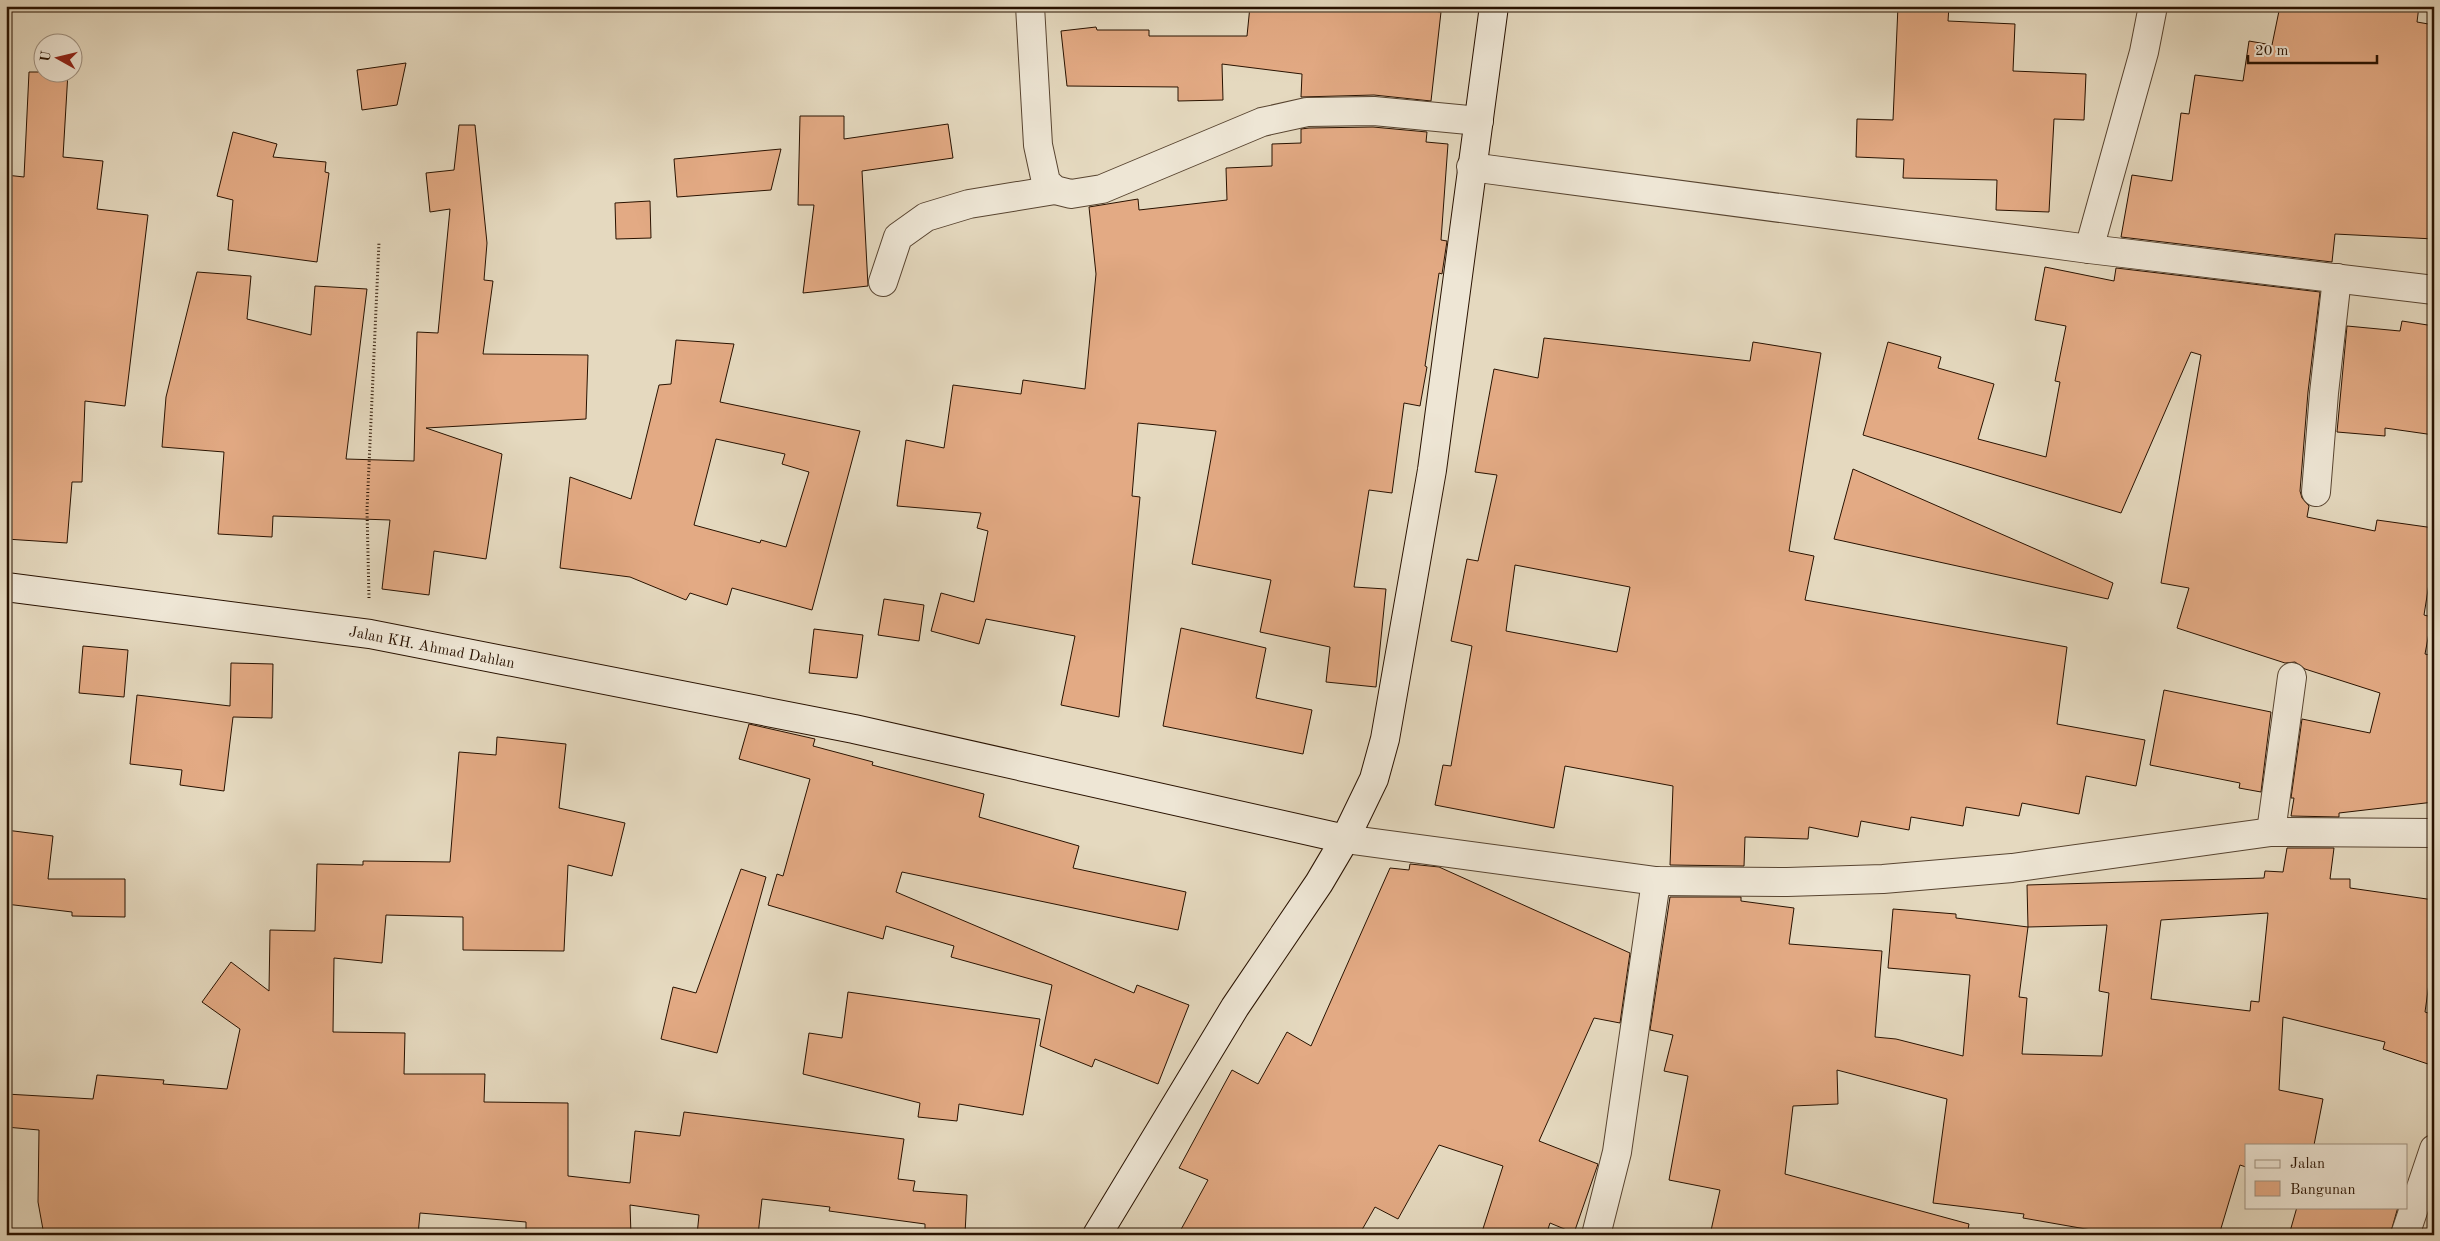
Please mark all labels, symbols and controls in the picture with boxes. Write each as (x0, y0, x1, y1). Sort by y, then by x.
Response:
north arrow (32, 32, 82, 82)
scale bar (2248, 32, 2376, 64)
text: 20 m (2255, 44, 2289, 59)
text: U (38, 50, 54, 63)
street label: Jalan KH. Ahmad Dahlan (348, 625, 516, 672)
legend (2245, 1144, 2408, 1208)
text: Jalan (2290, 1157, 2325, 1172)
text: Bangunan (2290, 1183, 2356, 1198)

